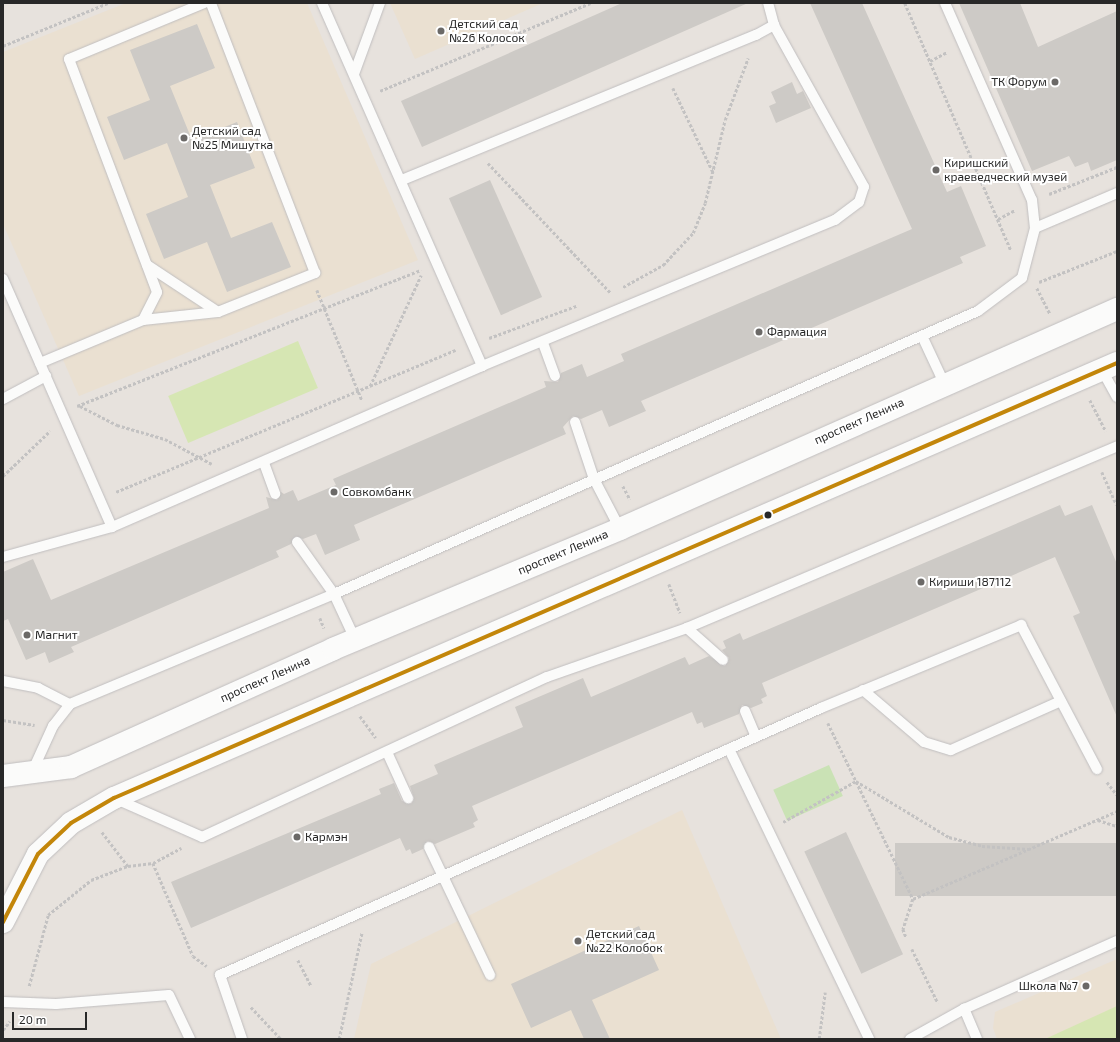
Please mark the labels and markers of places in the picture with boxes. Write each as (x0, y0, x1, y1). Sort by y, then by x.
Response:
place label: Детский сад №26 Колосок (449, 17, 525, 45)
marker: Детский сад №26 Колосок (436, 26, 446, 36)
place label: ТК Форум (991, 75, 1047, 89)
marker: ТК Форум (1050, 77, 1060, 87)
place label: Детский сад №25 Мишутка (192, 124, 273, 152)
marker: Детский сад №25 Мишутка (179, 133, 189, 143)
place label: Киришский краеведческий музей (944, 156, 1067, 184)
marker: Киришский краеведческий музей (931, 165, 941, 175)
place label: Фармация (767, 325, 827, 339)
marker: Фармация (754, 327, 764, 337)
place label: Совкомбанк (342, 485, 411, 499)
marker: Совкомбанк (329, 487, 339, 497)
unlabelled marker (763, 510, 773, 520)
place label: Кириши 187112 (929, 575, 1011, 589)
marker: Кириши 187112 (916, 577, 926, 587)
place label: Магнит (35, 628, 78, 642)
marker: Магнит (22, 630, 32, 640)
place label: Кармэн (305, 830, 348, 844)
marker: Кармэн (292, 832, 302, 842)
place label: Детский сад №22 Колобок (586, 927, 663, 955)
marker: Детский сад №22 Колобок (573, 936, 583, 946)
place label: Школа №7 (1019, 979, 1078, 993)
marker: Школа №7 (1081, 981, 1091, 991)

